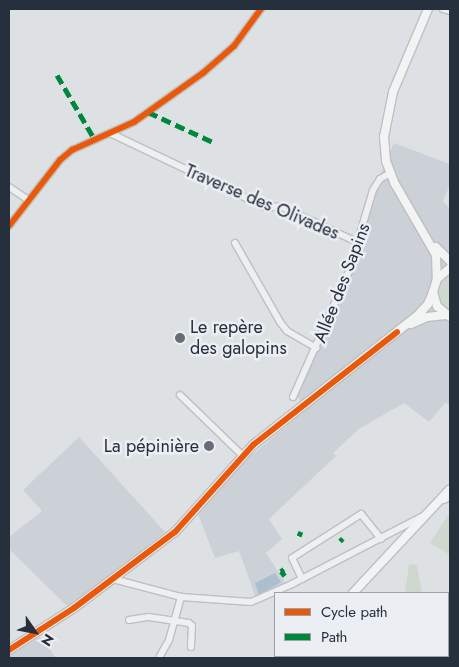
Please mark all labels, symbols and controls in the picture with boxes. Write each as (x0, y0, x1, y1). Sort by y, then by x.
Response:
street label: Traverse des Olivades (182, 160, 342, 244)
street label: Allée des Sapins (309, 220, 375, 346)
place label: Le repère des galopins (190, 317, 287, 359)
marker: Le repère des galopins (174, 332, 186, 344)
place label: La pépinière (104, 435, 199, 457)
marker: La pépinière (203, 440, 215, 452)
legend (274, 592, 449, 657)
text: Cycle path (321, 601, 388, 623)
north arrow (10, 607, 60, 657)
text: Path (321, 626, 347, 648)
text: N (36, 630, 59, 650)

